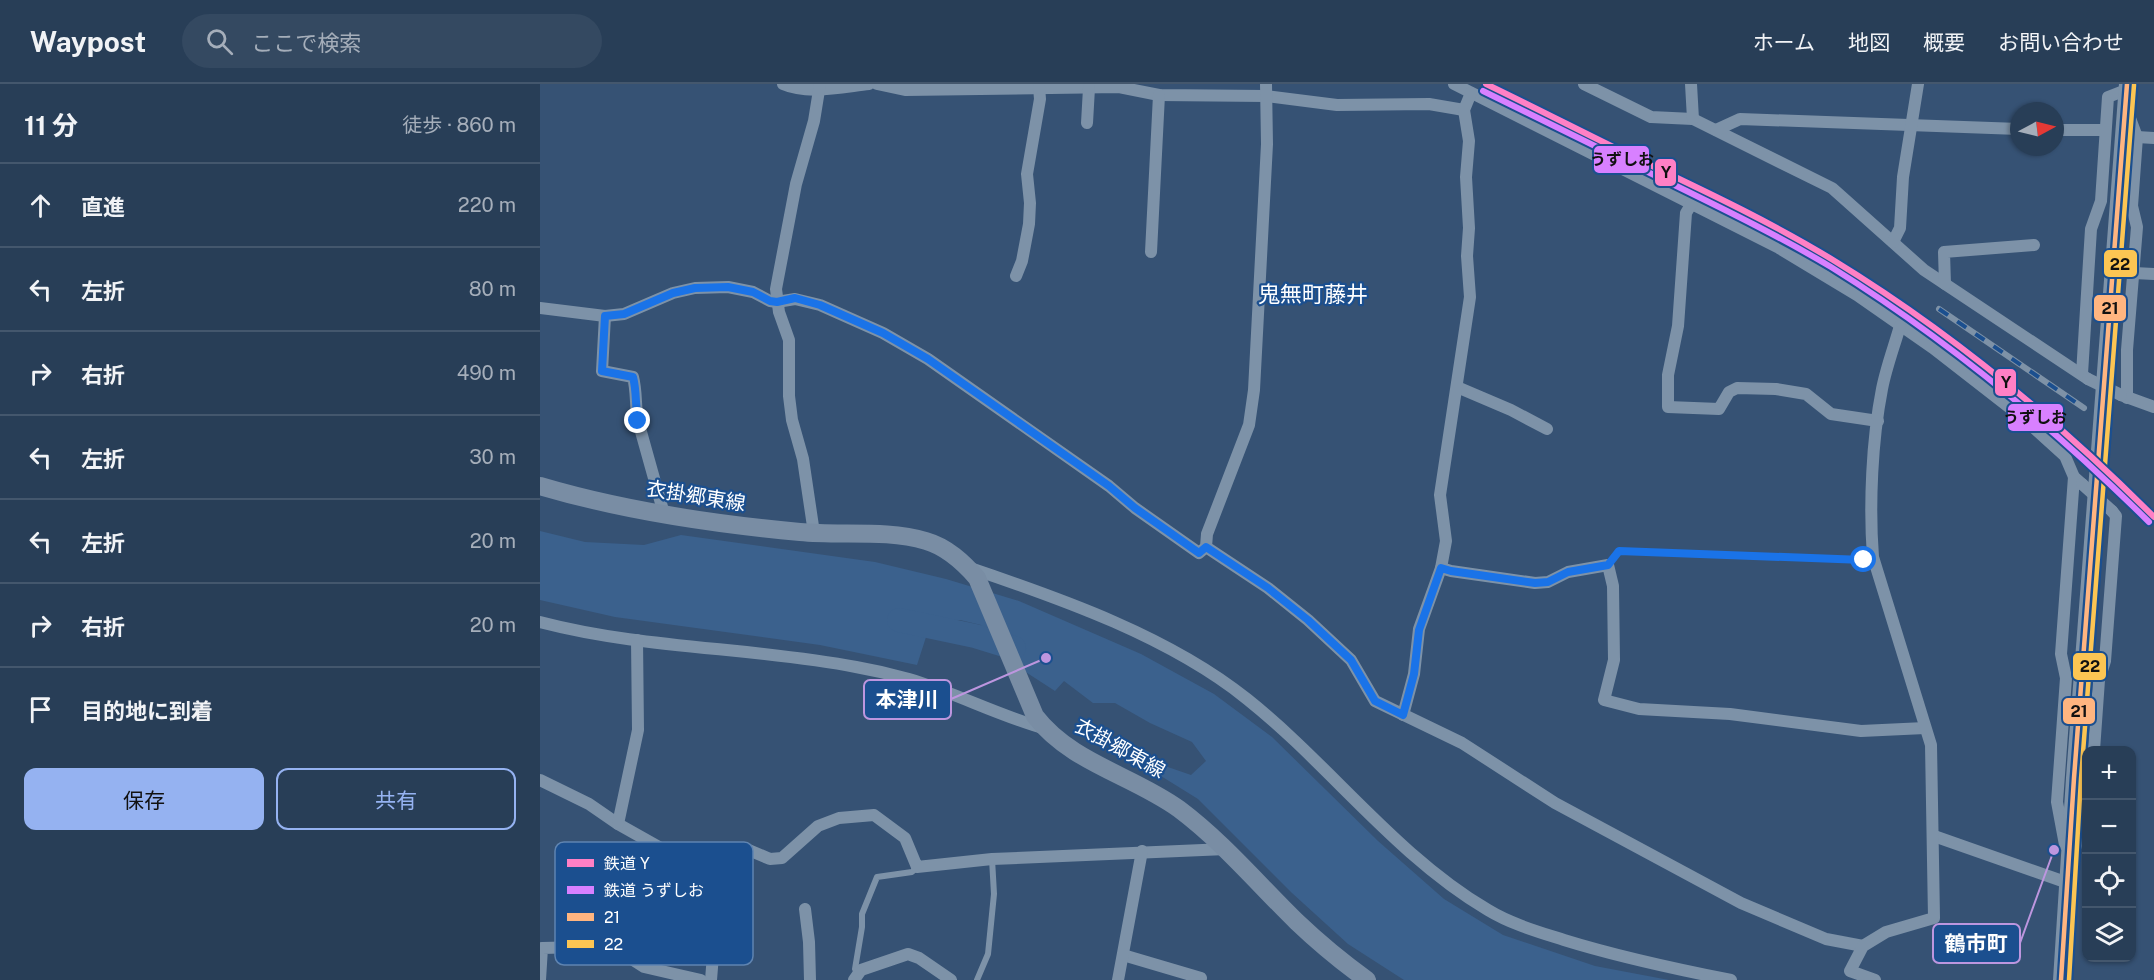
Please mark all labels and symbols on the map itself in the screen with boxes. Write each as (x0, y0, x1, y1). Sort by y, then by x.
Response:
north arrow (2010, 102, 2064, 156)
line badge: うずしお (1593, 145, 1650, 174)
text: うずしお (1590, 150, 1654, 169)
line badge: Y (1654, 158, 1677, 187)
text: Y (1661, 163, 1672, 182)
line badge: 22 (2103, 249, 2138, 278)
text: 22 (2110, 255, 2130, 274)
district label: 鬼無町藤井 (1258, 281, 1368, 307)
line badge: 21 (2093, 294, 2127, 322)
text: 21 (2101, 299, 2119, 318)
line badge: Y (1994, 368, 2017, 397)
text: Y (2001, 373, 2012, 392)
line badge: うずしお (2007, 403, 2064, 432)
route end (624, 407, 650, 433)
text: うずしお (2003, 408, 2067, 427)
street label: 衣掛郷東線 (645, 476, 747, 516)
route start (1850, 546, 1876, 572)
line badge: 22 (2072, 652, 2107, 681)
text: 22 (2080, 657, 2100, 676)
callout: 本津川 (864, 680, 951, 719)
text: 本津川 (876, 687, 939, 712)
line badge: 21 (2062, 697, 2096, 725)
text: 21 (2070, 702, 2088, 721)
street label: 衣掛郷東線 (1070, 713, 1170, 783)
legend (555, 842, 753, 965)
text: 鉄道 Y (604, 854, 650, 873)
text: 鉄道 うずしお (604, 881, 704, 900)
text: 21 (604, 908, 620, 927)
callout: 鶴市町 (1933, 924, 2020, 963)
text: 鶴市町 (1945, 931, 2008, 956)
text: 22 (604, 935, 623, 954)

